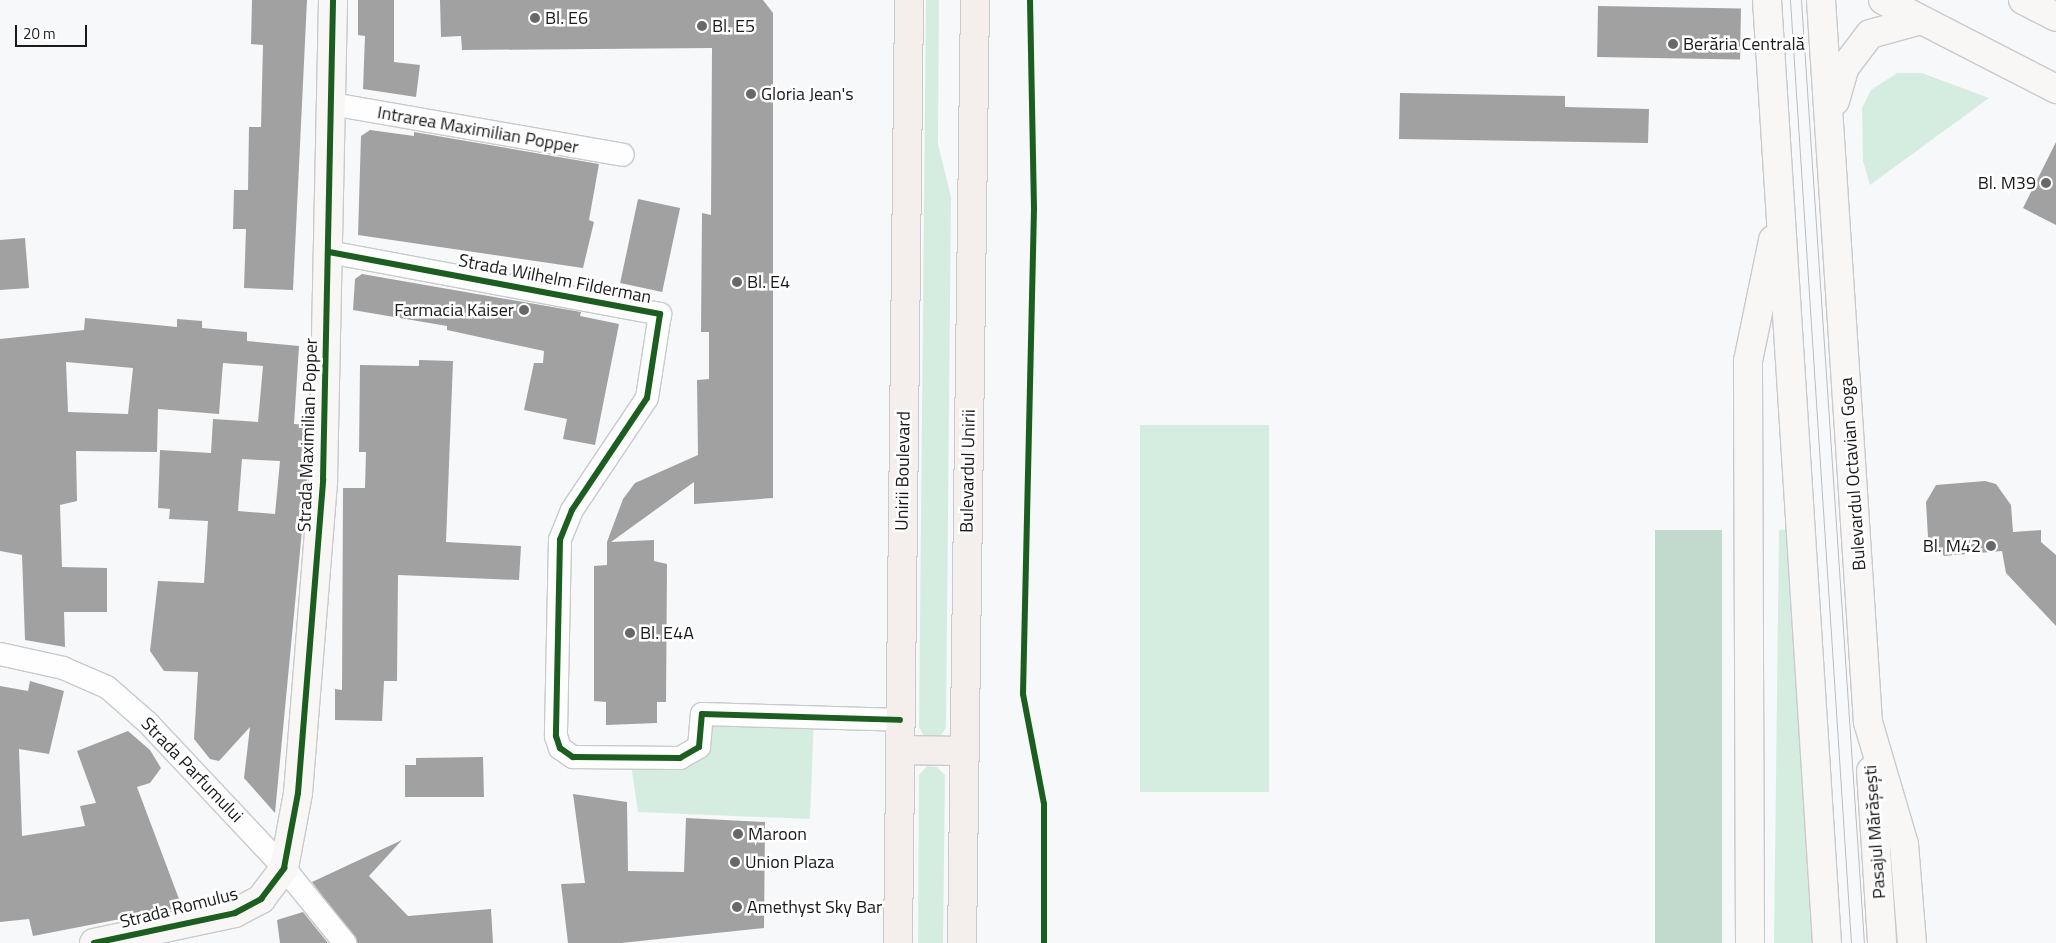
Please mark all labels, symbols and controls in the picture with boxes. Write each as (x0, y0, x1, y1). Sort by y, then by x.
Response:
place label: Bl. E6 (545, 7, 588, 29)
marker: Bl. E6 (529, 12, 541, 24)
scale bar (18, 15, 90, 47)
place label: Bl. E5 (712, 15, 755, 37)
marker: Bl. E5 (696, 20, 708, 32)
text: 20 m (23, 22, 56, 45)
place label: Berăria Centrală (1683, 33, 1805, 55)
marker: Berăria Centrală (1667, 38, 1679, 50)
place label: Gloria Jean's (761, 83, 854, 105)
marker: Gloria Jean's (745, 88, 757, 100)
street label: Intrarea Maximilian Popper (376, 102, 580, 158)
place label: Bl. M39 (1978, 172, 2036, 194)
marker: Bl. M39 (2040, 177, 2052, 189)
street label: Strada Wilhelm Filderman (457, 250, 653, 308)
place label: Bl. E4 (747, 271, 790, 293)
marker: Bl. E4 (731, 276, 743, 288)
place label: Farmacia Kaiser (394, 299, 514, 321)
marker: Farmacia Kaiser (518, 304, 530, 316)
street label: Strada Maximilian Popper (294, 338, 322, 532)
street label: Bulevardul Octavian Goga (1835, 377, 1871, 571)
street label: Bulevardul Unirii (956, 409, 980, 533)
street label: Unirii Boulevard (891, 411, 915, 531)
place label: Bl. M42 (1923, 535, 1981, 557)
marker: Bl. M42 (1985, 540, 1997, 552)
place label: Bl. E4A (640, 622, 694, 644)
marker: Bl. E4A (624, 627, 636, 639)
street label: Strada Parfumului (137, 713, 247, 827)
street label: Pasajul Mărășești (1860, 764, 1890, 900)
place label: Maroon (748, 823, 807, 845)
marker: Maroon (732, 828, 744, 840)
place label: Union Plaza (745, 851, 834, 873)
marker: Union Plaza (729, 856, 741, 868)
street label: Strada Romulus (118, 883, 240, 933)
place label: Amethyst Sky Bar (747, 896, 882, 918)
marker: Amethyst Sky Bar (731, 901, 743, 913)

